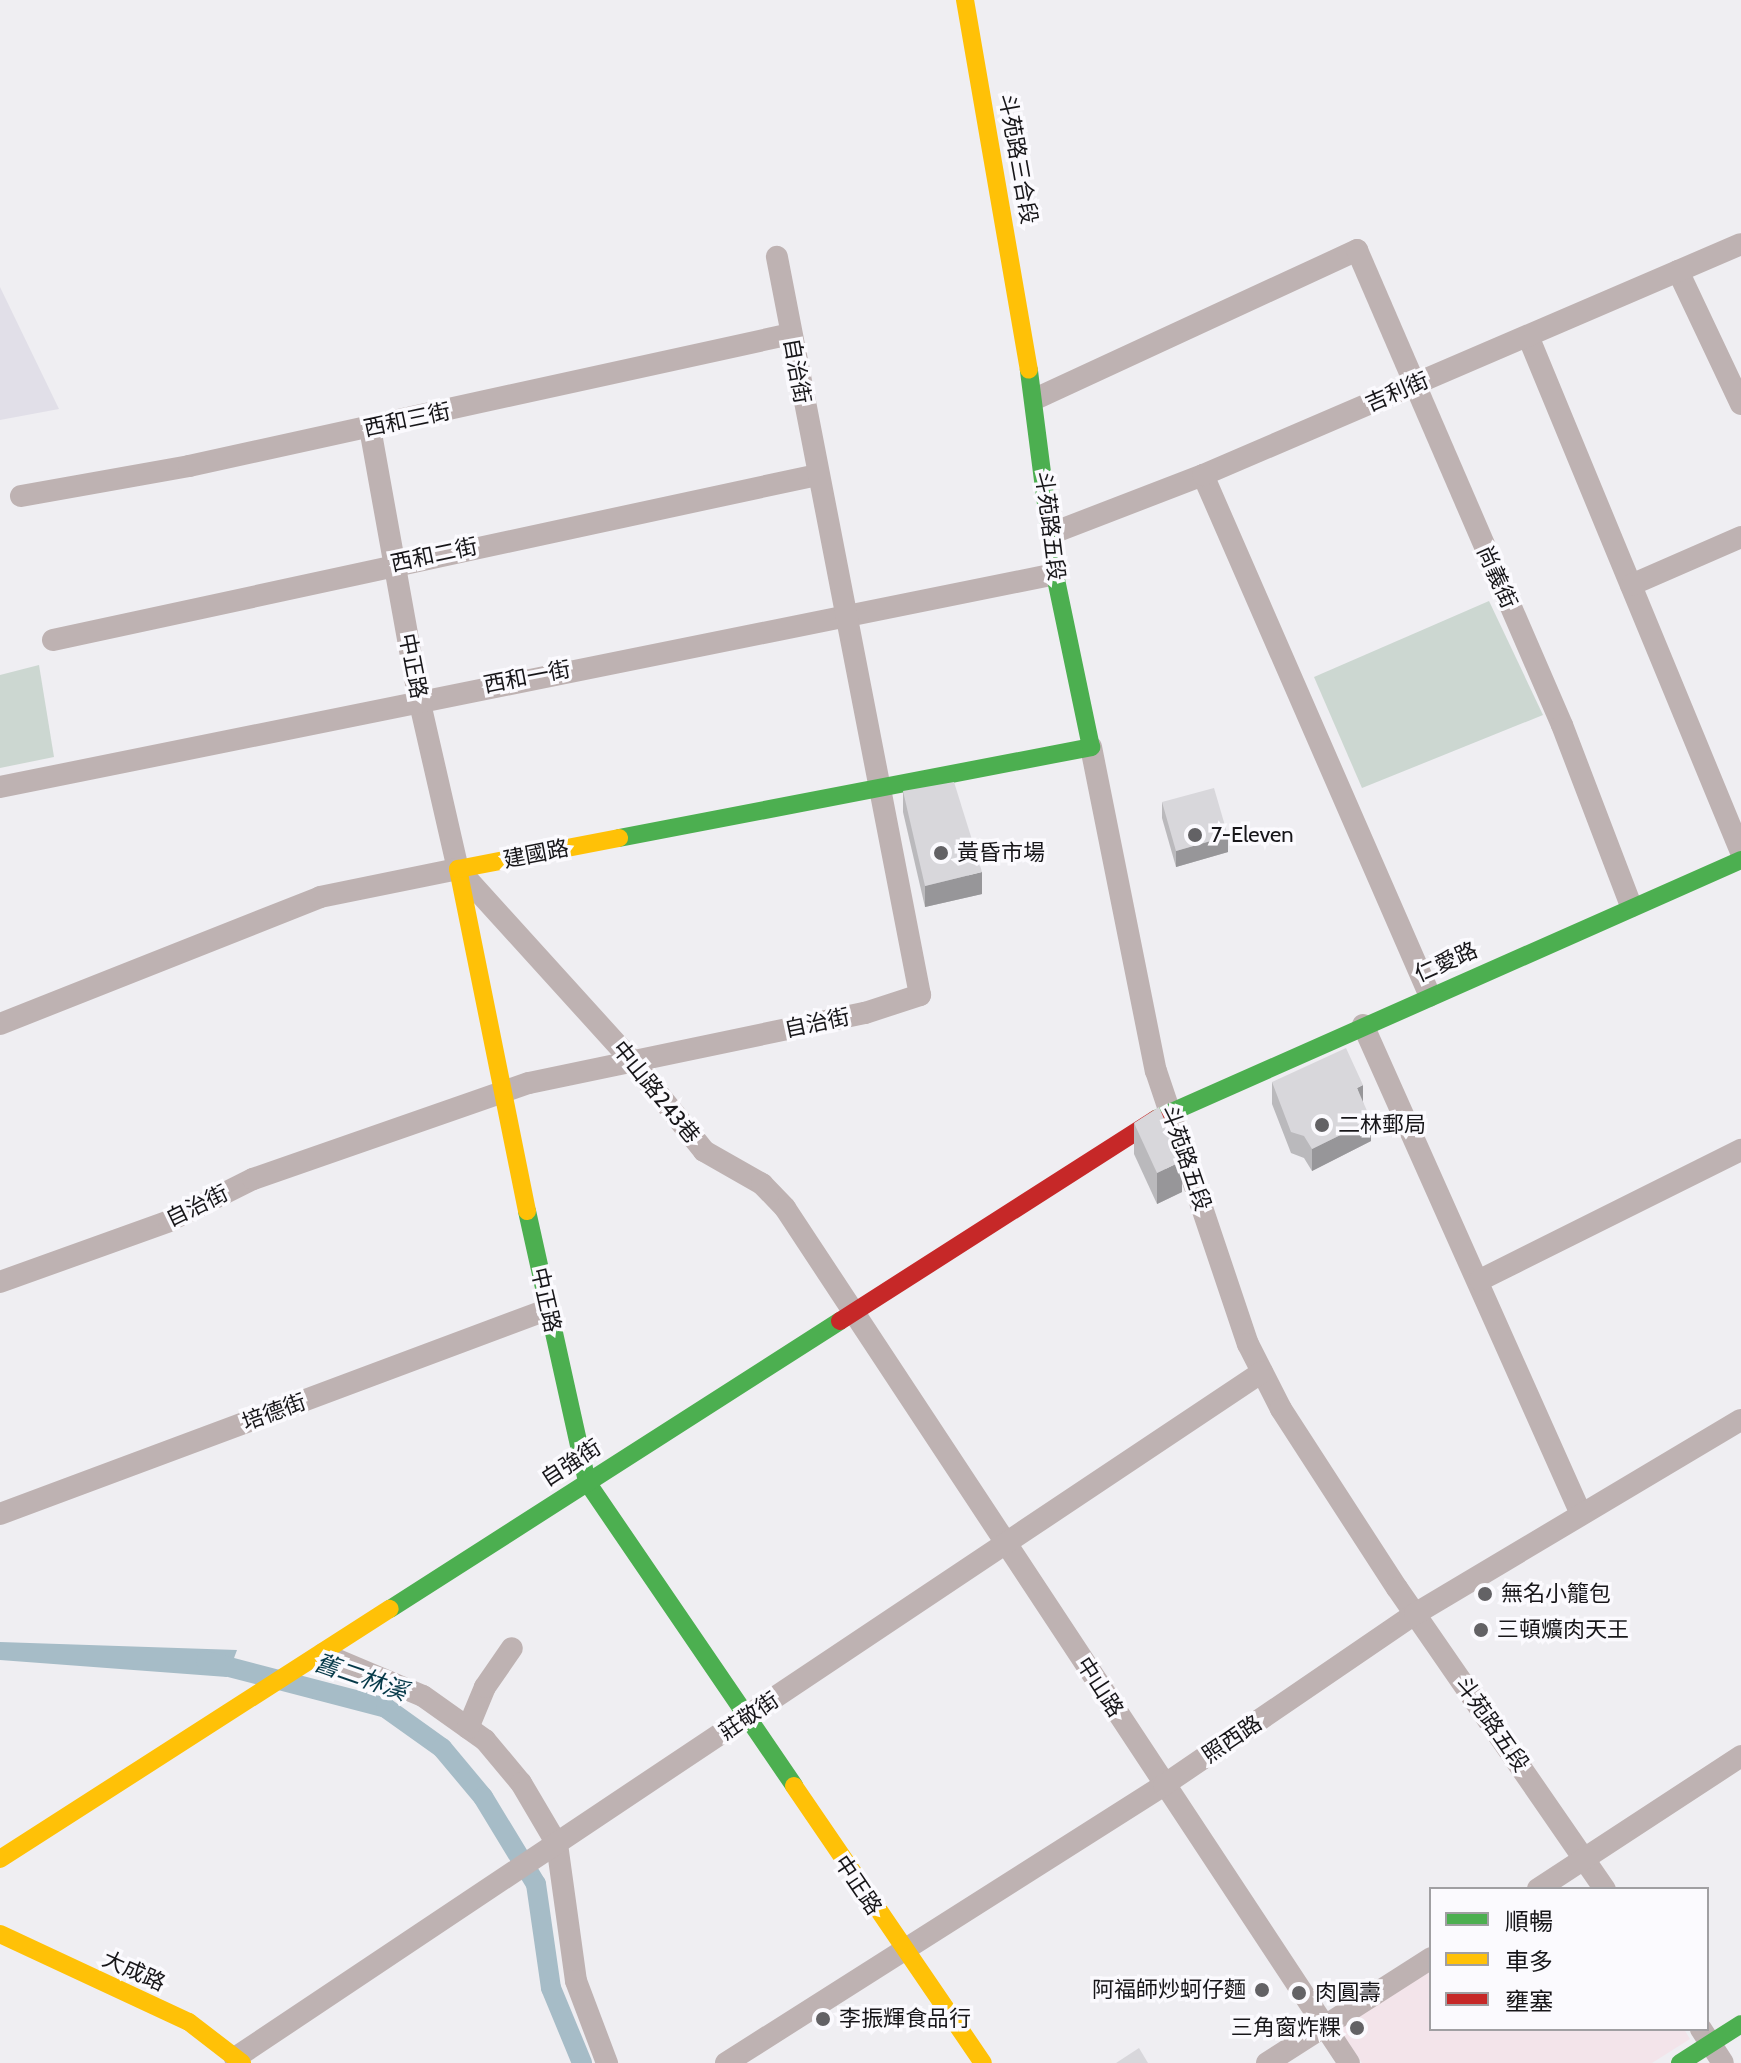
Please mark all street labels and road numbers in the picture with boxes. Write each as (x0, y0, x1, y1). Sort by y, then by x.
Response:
street label: 斗苑路三合段 (994, 92, 1042, 226)
street label: 自治街 (778, 336, 816, 406)
street label: 吉利街 (1361, 367, 1433, 417)
street label: 西和三街 (361, 398, 453, 442)
street label: 斗苑路五段 (1030, 470, 1070, 582)
street label: 西和二街 (388, 533, 480, 577)
street label: 尚義街 (1472, 541, 1522, 613)
street label: 中正路 (394, 631, 432, 701)
street label: 西和一街 (481, 656, 573, 698)
street label: 建國路 (501, 835, 571, 873)
street label: 仁愛路 (1410, 937, 1482, 987)
street label: 自治街 (782, 1003, 852, 1043)
street label: 中山路243巷 (607, 1035, 705, 1149)
street label: 斗苑路五段 (1156, 1102, 1216, 1214)
street label: 自治街 (162, 1180, 232, 1232)
street label: 中正路 (526, 1265, 566, 1335)
street label: 培德街 (238, 1388, 310, 1436)
street label: 自強街 (536, 1434, 606, 1492)
street label: 中山路 (1071, 1652, 1129, 1722)
street label: 斗苑路五段 (1450, 1671, 1534, 1777)
street label: 莊敬街 (714, 1687, 784, 1745)
street label: 照西路 (1197, 1710, 1267, 1768)
street label: 中正路 (829, 1850, 887, 1920)
street label: 大成路 (98, 1946, 170, 1996)

